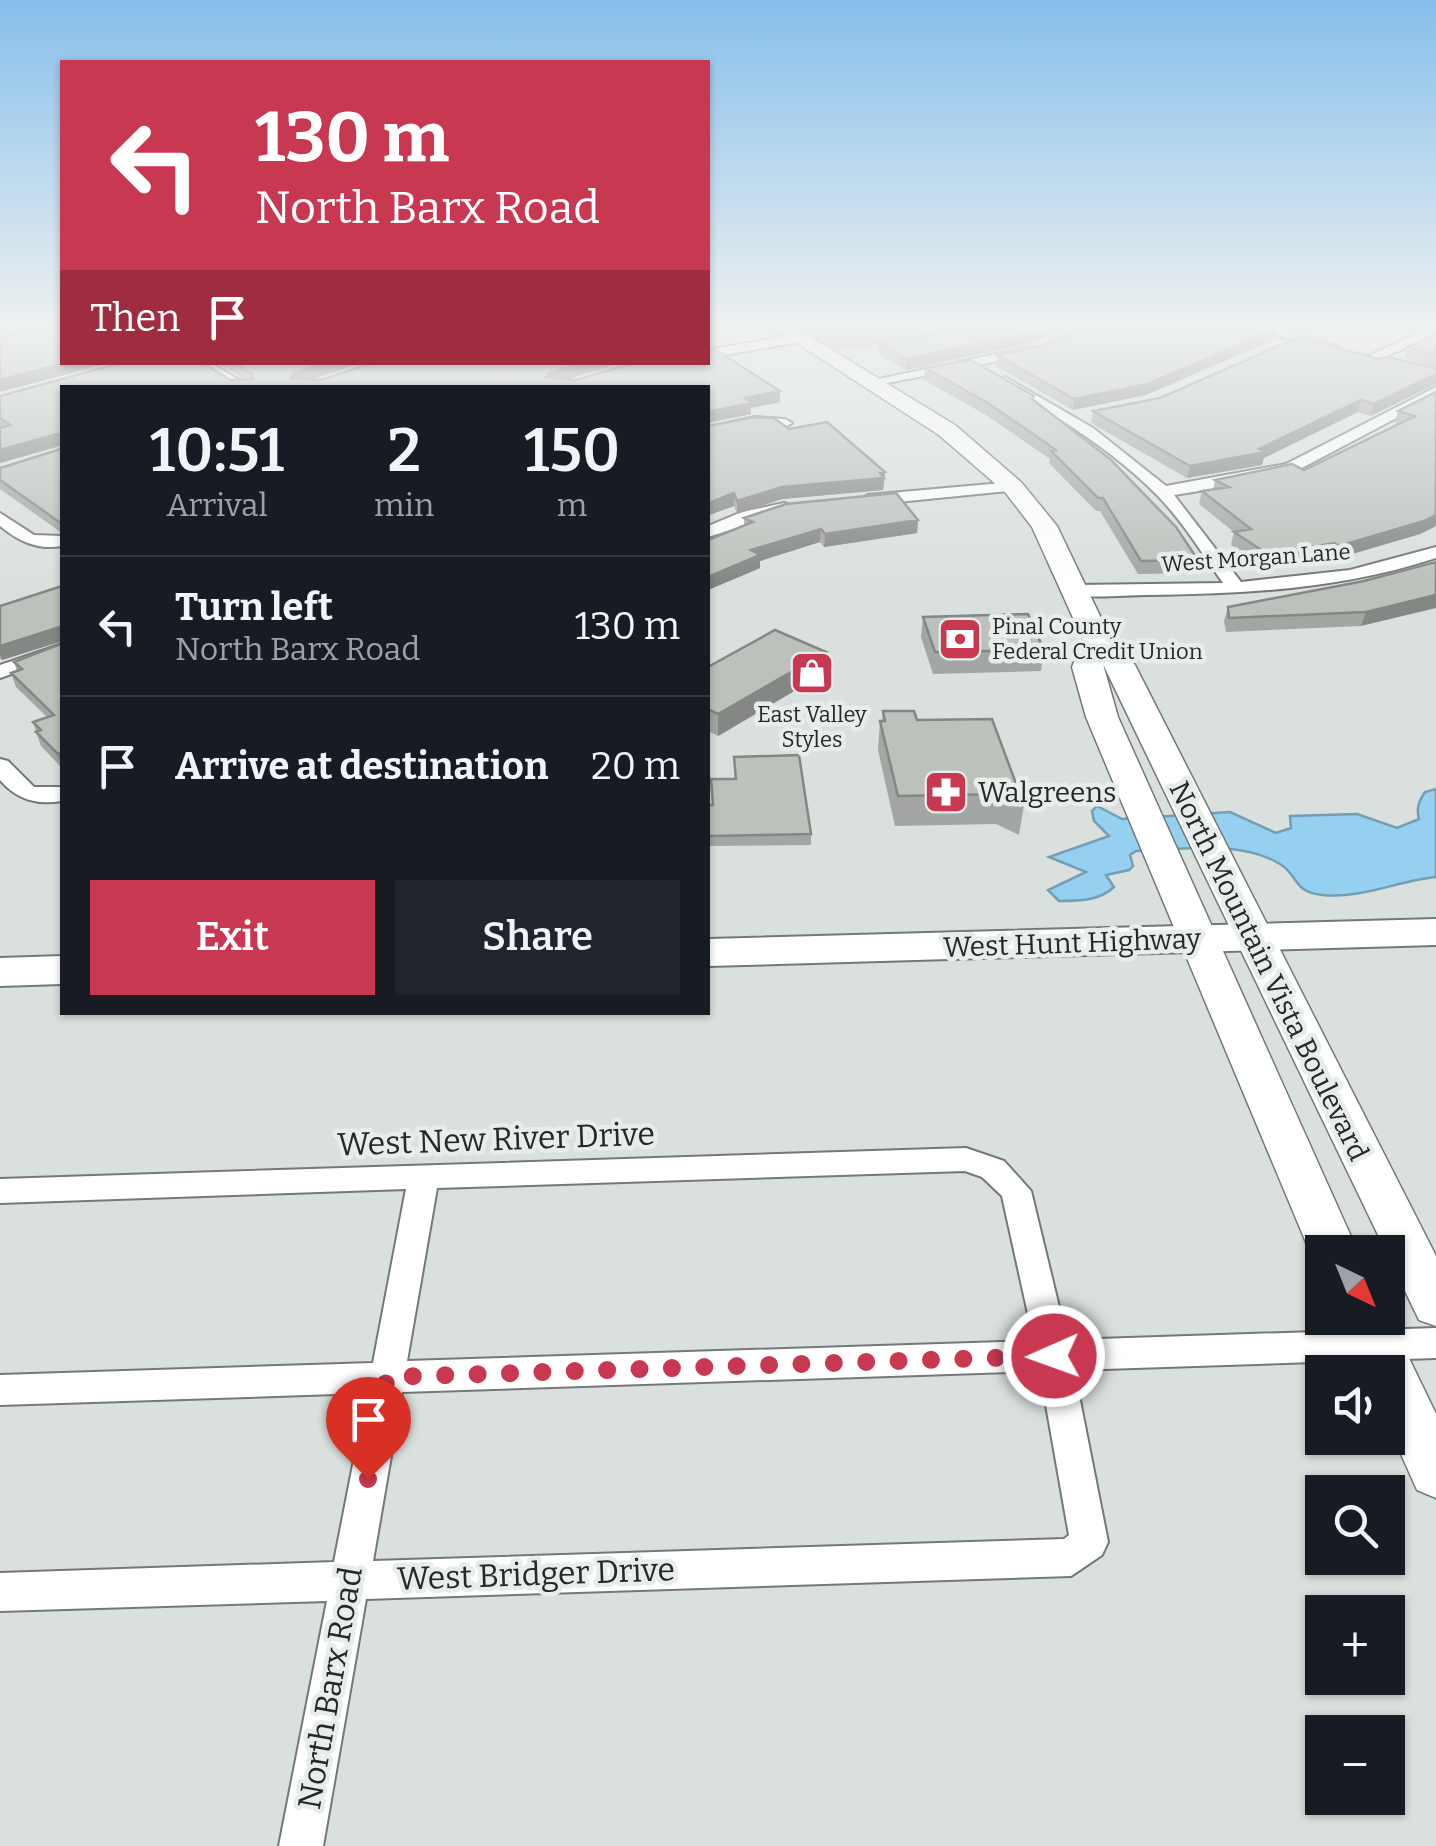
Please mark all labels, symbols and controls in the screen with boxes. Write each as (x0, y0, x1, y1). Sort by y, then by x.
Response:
text: 130 m (255, 96, 449, 180)
icon: left (90, 100, 220, 230)
text: North Barx Road (255, 181, 600, 235)
icon: arrive (200, 290, 255, 345)
text: Then (90, 295, 180, 341)
text: 10:51 (150, 415, 284, 487)
text: 2 (387, 415, 421, 487)
text: 150 (524, 415, 620, 487)
text: Arrival (166, 486, 268, 524)
text: min (374, 486, 434, 524)
text: m (557, 486, 587, 524)
street label: West Morgan Lane (1161, 538, 1351, 578)
text: Turn left (175, 584, 333, 630)
icon: left (90, 599, 145, 654)
text: 130 m (575, 603, 680, 649)
place label: Pinal County Federal Credit Union (992, 613, 1203, 665)
bank icon: Pinal County Federal Credit Union (937, 616, 983, 662)
text: North Barx Road (175, 630, 420, 668)
shop icon: East Valley Styles (789, 650, 835, 696)
place label: East Valley Styles (757, 701, 867, 753)
icon: arrive (90, 739, 145, 794)
text: Arrive at destination (175, 743, 548, 789)
text: 20 m (591, 743, 680, 789)
pharmacy icon: Walgreens (923, 769, 969, 815)
place label: Walgreens (978, 776, 1116, 809)
street label: North Mountain Vista Boulevard (1163, 776, 1375, 1166)
button: Exit (90, 880, 375, 995)
button: Share (395, 880, 680, 995)
street label: West Hunt Highway (943, 922, 1202, 964)
street label: West New River Drive (337, 1114, 655, 1164)
north arrow (1305, 1235, 1405, 1335)
map controls (1305, 1235, 1405, 1815)
position arrow (1002, 1304, 1106, 1408)
button: sound (1305, 1355, 1405, 1455)
pin (326, 1377, 411, 1480)
icon: arrive (341, 1392, 396, 1447)
button: search (1305, 1475, 1405, 1575)
street label: West Bridger Drive (397, 1550, 675, 1598)
street label: North Barx Road (290, 1564, 370, 1812)
button: + (1305, 1595, 1405, 1695)
button: − (1305, 1715, 1405, 1815)

